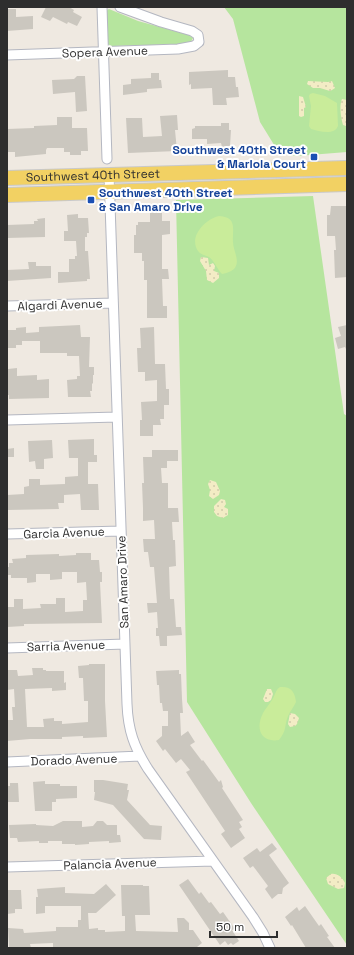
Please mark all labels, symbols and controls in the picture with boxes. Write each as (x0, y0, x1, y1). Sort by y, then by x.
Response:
street label: Sopera Avenue (62, 43, 148, 61)
place label: Southwest 40th Street & Mariola Court (172, 142, 306, 172)
marker: Southwest 40th Street & Mariola Court (309, 152, 319, 162)
street label: Southwest 40th Street (26, 166, 160, 185)
place label: Southwest 40th Street & San Amaro Drive (99, 185, 233, 215)
marker: Southwest 40th Street & San Amaro Drive (86, 195, 96, 205)
street label: Algardi Avenue (17, 296, 103, 314)
street label: Garcia Avenue (23, 524, 105, 542)
street label: San Amaro Drive (113, 535, 133, 629)
street label: Sarria Avenue (27, 637, 105, 655)
street label: Dorado Avenue (30, 750, 118, 770)
street label: Palancia Avenue (63, 854, 157, 874)
scale bar (210, 913, 277, 939)
text: 50 m (216, 919, 244, 935)

